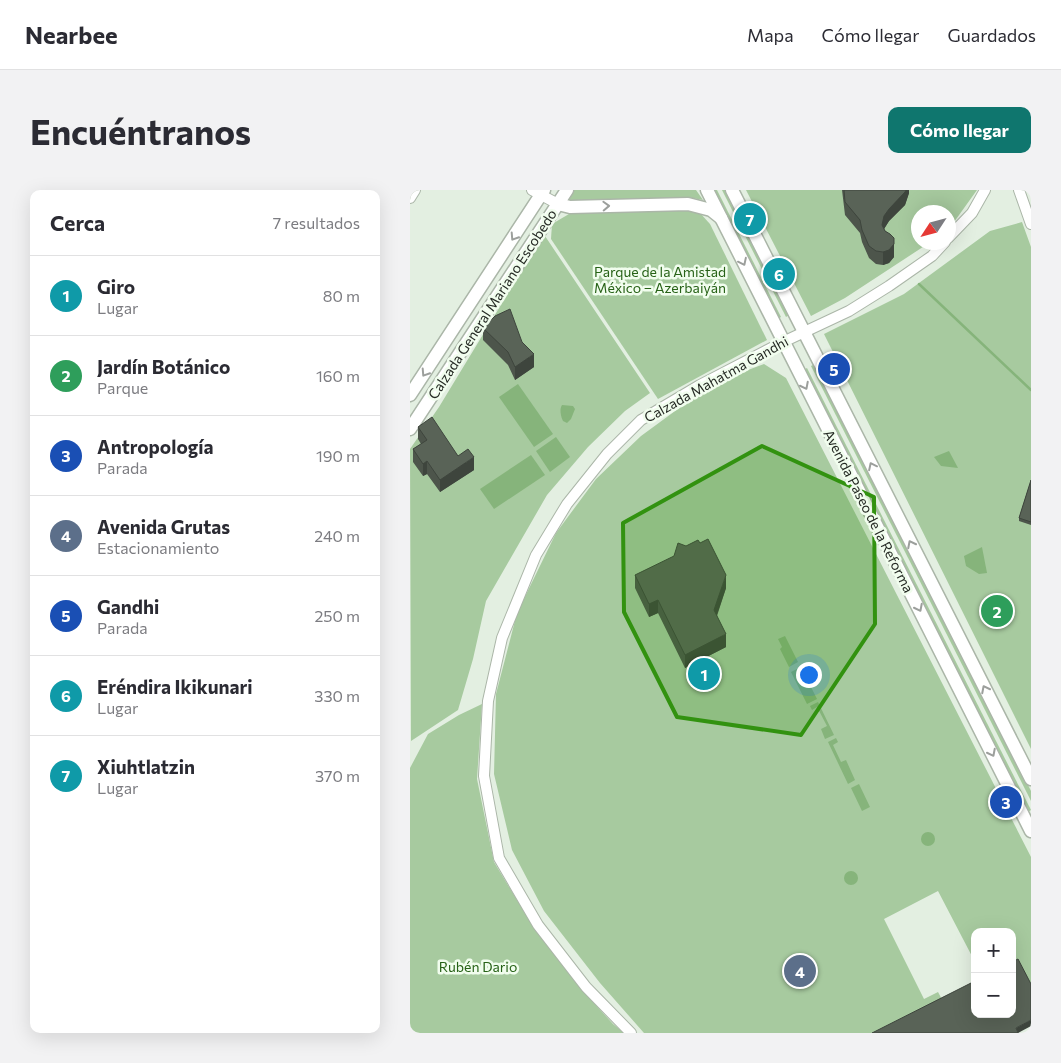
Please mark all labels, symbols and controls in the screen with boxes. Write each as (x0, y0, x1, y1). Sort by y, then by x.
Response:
text: Nearbee (25, 20, 118, 49)
text: Mapa (747, 24, 794, 46)
text: Cómo llegar (822, 24, 919, 46)
text: Guardados (947, 24, 1036, 46)
button: Cómo llegar (888, 107, 1031, 153)
text: Encuéntranos (30, 109, 251, 152)
pin: 7 (734, 200, 766, 238)
one-way arrow (602, 201, 610, 211)
north arrow (911, 205, 956, 250)
street label: Calzada General Mariano Escobedo (424, 206, 560, 402)
text: Cerca (50, 210, 105, 235)
text: 7 resultados (273, 213, 360, 232)
one-way arrow (511, 231, 520, 240)
pin: 6 (763, 255, 795, 293)
one-way arrow (737, 257, 747, 266)
park label: Parque de la Amistad México – Azerbaiyán (594, 263, 726, 296)
text: Giro (97, 275, 135, 298)
text: 1 (62, 286, 70, 305)
text: 80 m (323, 286, 360, 305)
text: Lugar (97, 298, 138, 317)
street label: Calzada Mahatma Gandhi (641, 332, 791, 426)
pin: 5 (818, 350, 850, 388)
text: Jardín Botánico (97, 355, 230, 378)
text: 2 (61, 366, 71, 385)
text: 160 m (316, 366, 360, 385)
one-way arrow (422, 367, 431, 376)
text: Parque (97, 378, 148, 397)
one-way arrow (799, 380, 809, 389)
street label: Avenida Paseo de la Reforma (820, 427, 918, 595)
text: Antropología (97, 435, 213, 458)
text: 3 (61, 446, 71, 465)
text: 190 m (316, 446, 360, 465)
text: Parada (97, 458, 148, 477)
one-way arrow (868, 462, 878, 471)
text: Avenida Grutas (97, 515, 230, 538)
text: 4 (61, 526, 71, 545)
text: 240 m (314, 526, 360, 545)
text: Estacionamiento (97, 538, 219, 557)
one-way arrow (907, 540, 917, 549)
pin: 2 (981, 592, 1013, 630)
text: Gandhi (97, 595, 159, 618)
one-way arrow (913, 603, 923, 612)
text: 5 (61, 606, 71, 625)
text: 250 m (314, 606, 360, 625)
text: Parada (97, 618, 148, 637)
pin: 1 (688, 655, 720, 693)
your location (796, 662, 822, 688)
text: Eréndira Ikikunari (97, 675, 253, 698)
one-way arrow (981, 685, 991, 694)
text: 6 (61, 686, 71, 705)
text: 330 m (314, 686, 360, 705)
text: Lugar (97, 698, 138, 717)
one-way arrow (986, 748, 996, 757)
text: Xiuhtlatzin (97, 755, 195, 778)
text: 7 (62, 766, 70, 785)
text: 370 m (315, 766, 360, 785)
text: Lugar (97, 778, 138, 797)
pin: 3 (990, 783, 1022, 821)
map controls (971, 928, 1016, 1018)
button: + (971, 928, 1016, 973)
pin: 4 (784, 952, 816, 990)
park label: Rubén Dario (439, 958, 517, 975)
button: − (971, 973, 1016, 1018)

